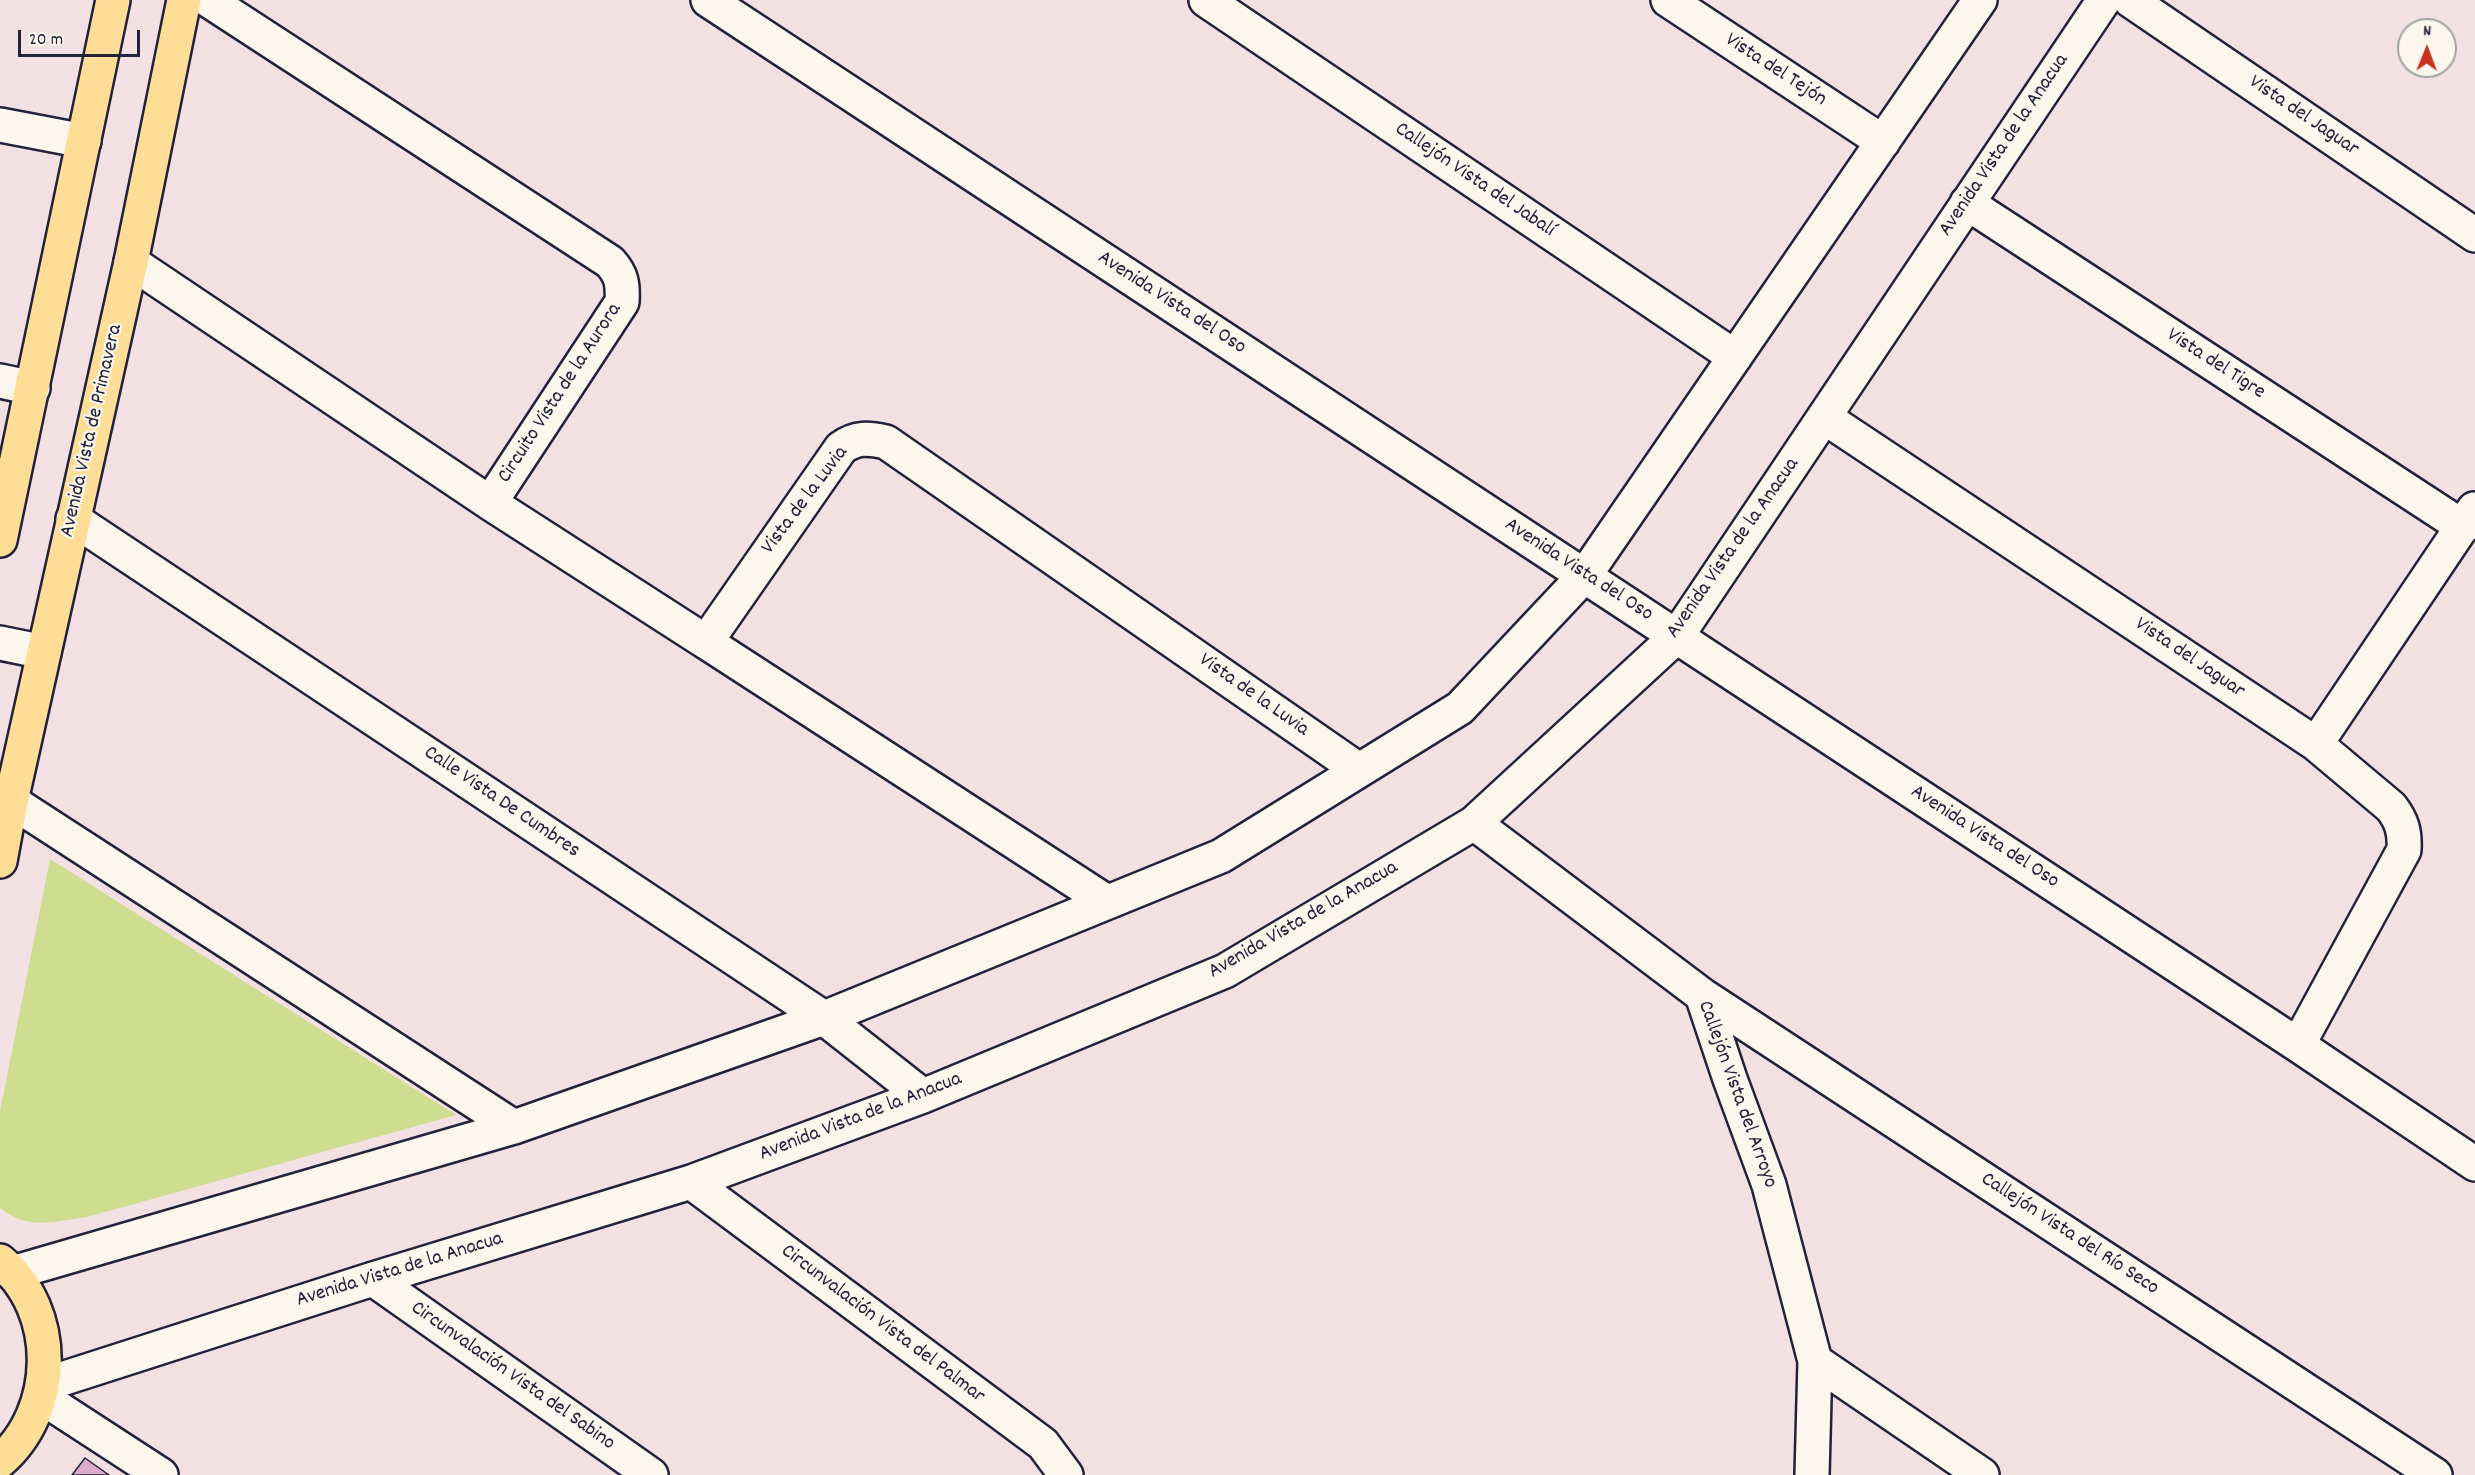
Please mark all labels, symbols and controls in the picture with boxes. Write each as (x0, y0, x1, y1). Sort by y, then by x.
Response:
scale bar (21, 18, 142, 56)
north arrow (2397, 18, 2457, 78)
text: N (2423, 20, 2431, 43)
text: 20 m (29, 28, 63, 53)
street label: Vista del Tejón (1719, 29, 1831, 113)
street label: Avenida Vista de la Anacua (1935, 50, 2075, 242)
street label: Vista del Jaguar (2243, 71, 2363, 163)
street label: Callejón Vista del Jabalí (1389, 118, 1559, 244)
street label: Avenida Vista del Oso (1092, 247, 1250, 361)
street label: Circuito Vista de la Aurora (493, 299, 629, 489)
street label: Avenida Vista de Primavera (56, 322, 130, 540)
street label: Vista del Tigre (2161, 324, 2269, 406)
street label: Vista de la Luvia (757, 442, 855, 560)
street label: Avenida Vista de la Anacua (1662, 454, 1806, 644)
street label: Avenida Vista del Oso (1499, 514, 1657, 628)
street label: Vista del Jaguar (2129, 613, 2249, 705)
street label: Vista de la Luvia (1193, 649, 1313, 743)
street label: Calle Vista De Cumbres (418, 741, 584, 865)
street label: Avenida Vista del Oso (1905, 781, 2063, 895)
street label: Avenida Vista de la Anacua (1205, 856, 1403, 986)
street label: Callejón Vista del Arroyo (1690, 998, 1782, 1192)
street label: Avenida Vista de la Anacua (756, 1068, 966, 1168)
street label: Callejón Vista del Río Seco (1975, 1168, 2163, 1302)
street label: Avenida Vista de la Anacua (294, 1228, 506, 1314)
street label: Circunvalación Vista del Palmar (775, 1240, 989, 1410)
street label: Circunvalación Vista del Sabino (405, 1297, 619, 1457)

